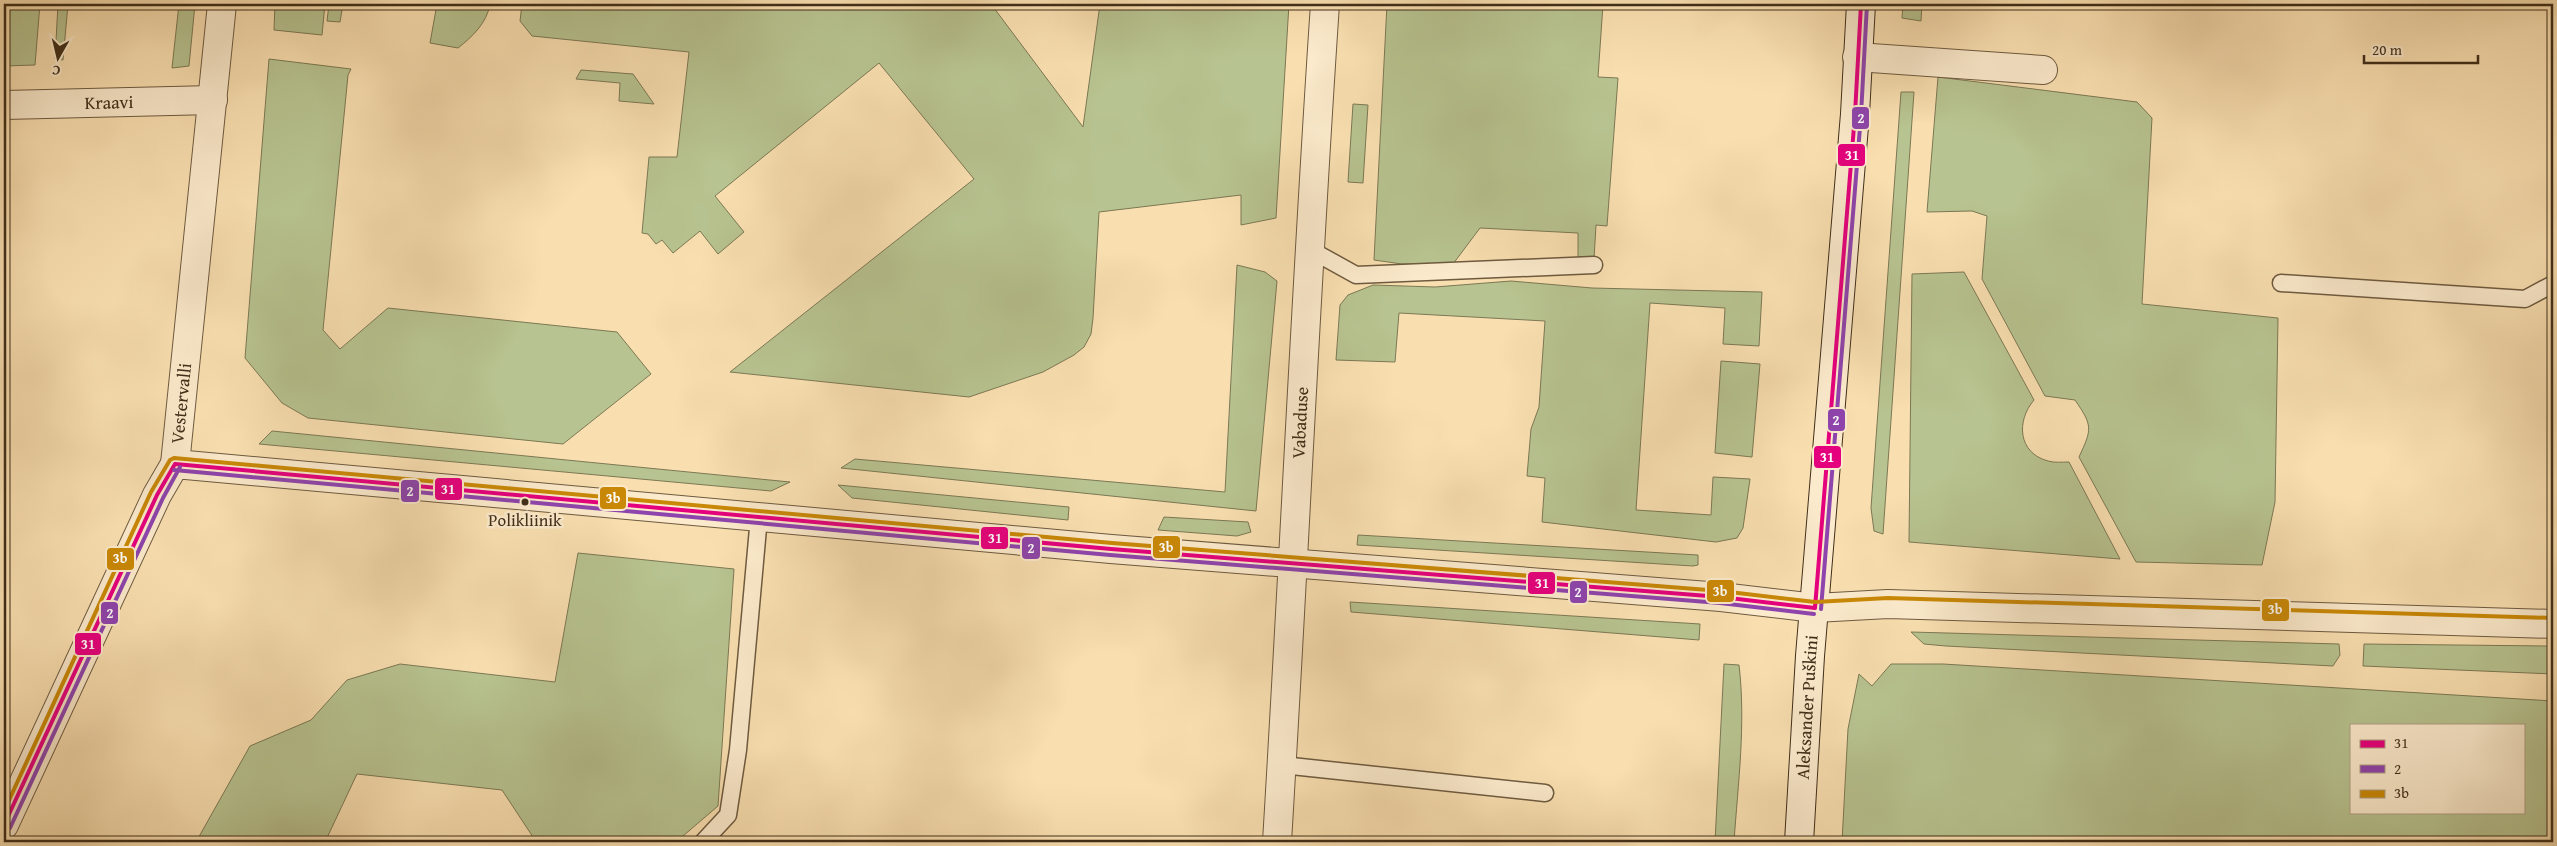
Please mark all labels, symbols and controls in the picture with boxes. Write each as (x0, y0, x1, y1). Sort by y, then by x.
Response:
north arrow (32, 32, 82, 82)
scale bar (2364, 32, 2478, 64)
text: 20 m (2372, 39, 2403, 60)
text: С (51, 60, 62, 81)
street label: Kraavi (84, 88, 134, 116)
line badge: 2 (1851, 106, 1870, 130)
text: 2 (1857, 108, 1865, 128)
line badge: 31 (1837, 143, 1866, 167)
text: 31 (1845, 145, 1859, 165)
street label: Vestervalli (163, 362, 198, 445)
street label: Vabaduse (1284, 386, 1315, 459)
line badge: 2 (1827, 408, 1846, 432)
text: 2 (1832, 410, 1840, 430)
line badge: 31 (1813, 445, 1842, 469)
text: 31 (1820, 447, 1834, 467)
line badge: 31 (434, 477, 463, 501)
line badge: 2 (400, 479, 420, 503)
text: 31 (441, 479, 455, 499)
text: 2 (406, 481, 414, 501)
line badge: 3b (599, 486, 627, 510)
text: 3b (606, 488, 621, 508)
marker: Polikliinik (520, 497, 530, 507)
place label: Polikliinik (488, 507, 562, 532)
line badge: 31 (980, 526, 1009, 550)
text: 31 (988, 528, 1002, 548)
line badge: 3b (1152, 535, 1181, 559)
line badge: 2 (1021, 536, 1041, 560)
text: 3b (1159, 537, 1174, 557)
text: 2 (1027, 538, 1035, 558)
line badge: 3b (106, 547, 135, 571)
text: 3b (113, 548, 128, 568)
line badge: 31 (1527, 571, 1556, 595)
text: 31 (1535, 573, 1549, 593)
line badge: 3b (1706, 579, 1735, 603)
line badge: 2 (1569, 580, 1588, 604)
text: 3b (1713, 581, 1728, 601)
text: 2 (1574, 582, 1582, 602)
line badge: 3b (2261, 598, 2290, 622)
text: 3b (2268, 599, 2283, 619)
line badge: 2 (100, 601, 119, 625)
text: 2 (106, 603, 114, 623)
line badge: 31 (74, 632, 102, 656)
text: 31 (81, 634, 95, 654)
street label: Aleksander Puškini (1789, 634, 1825, 780)
legend (2350, 724, 2524, 814)
text: 31 (2394, 732, 2408, 753)
text: 2 (2394, 758, 2401, 779)
text: 3b (2394, 782, 2409, 803)

